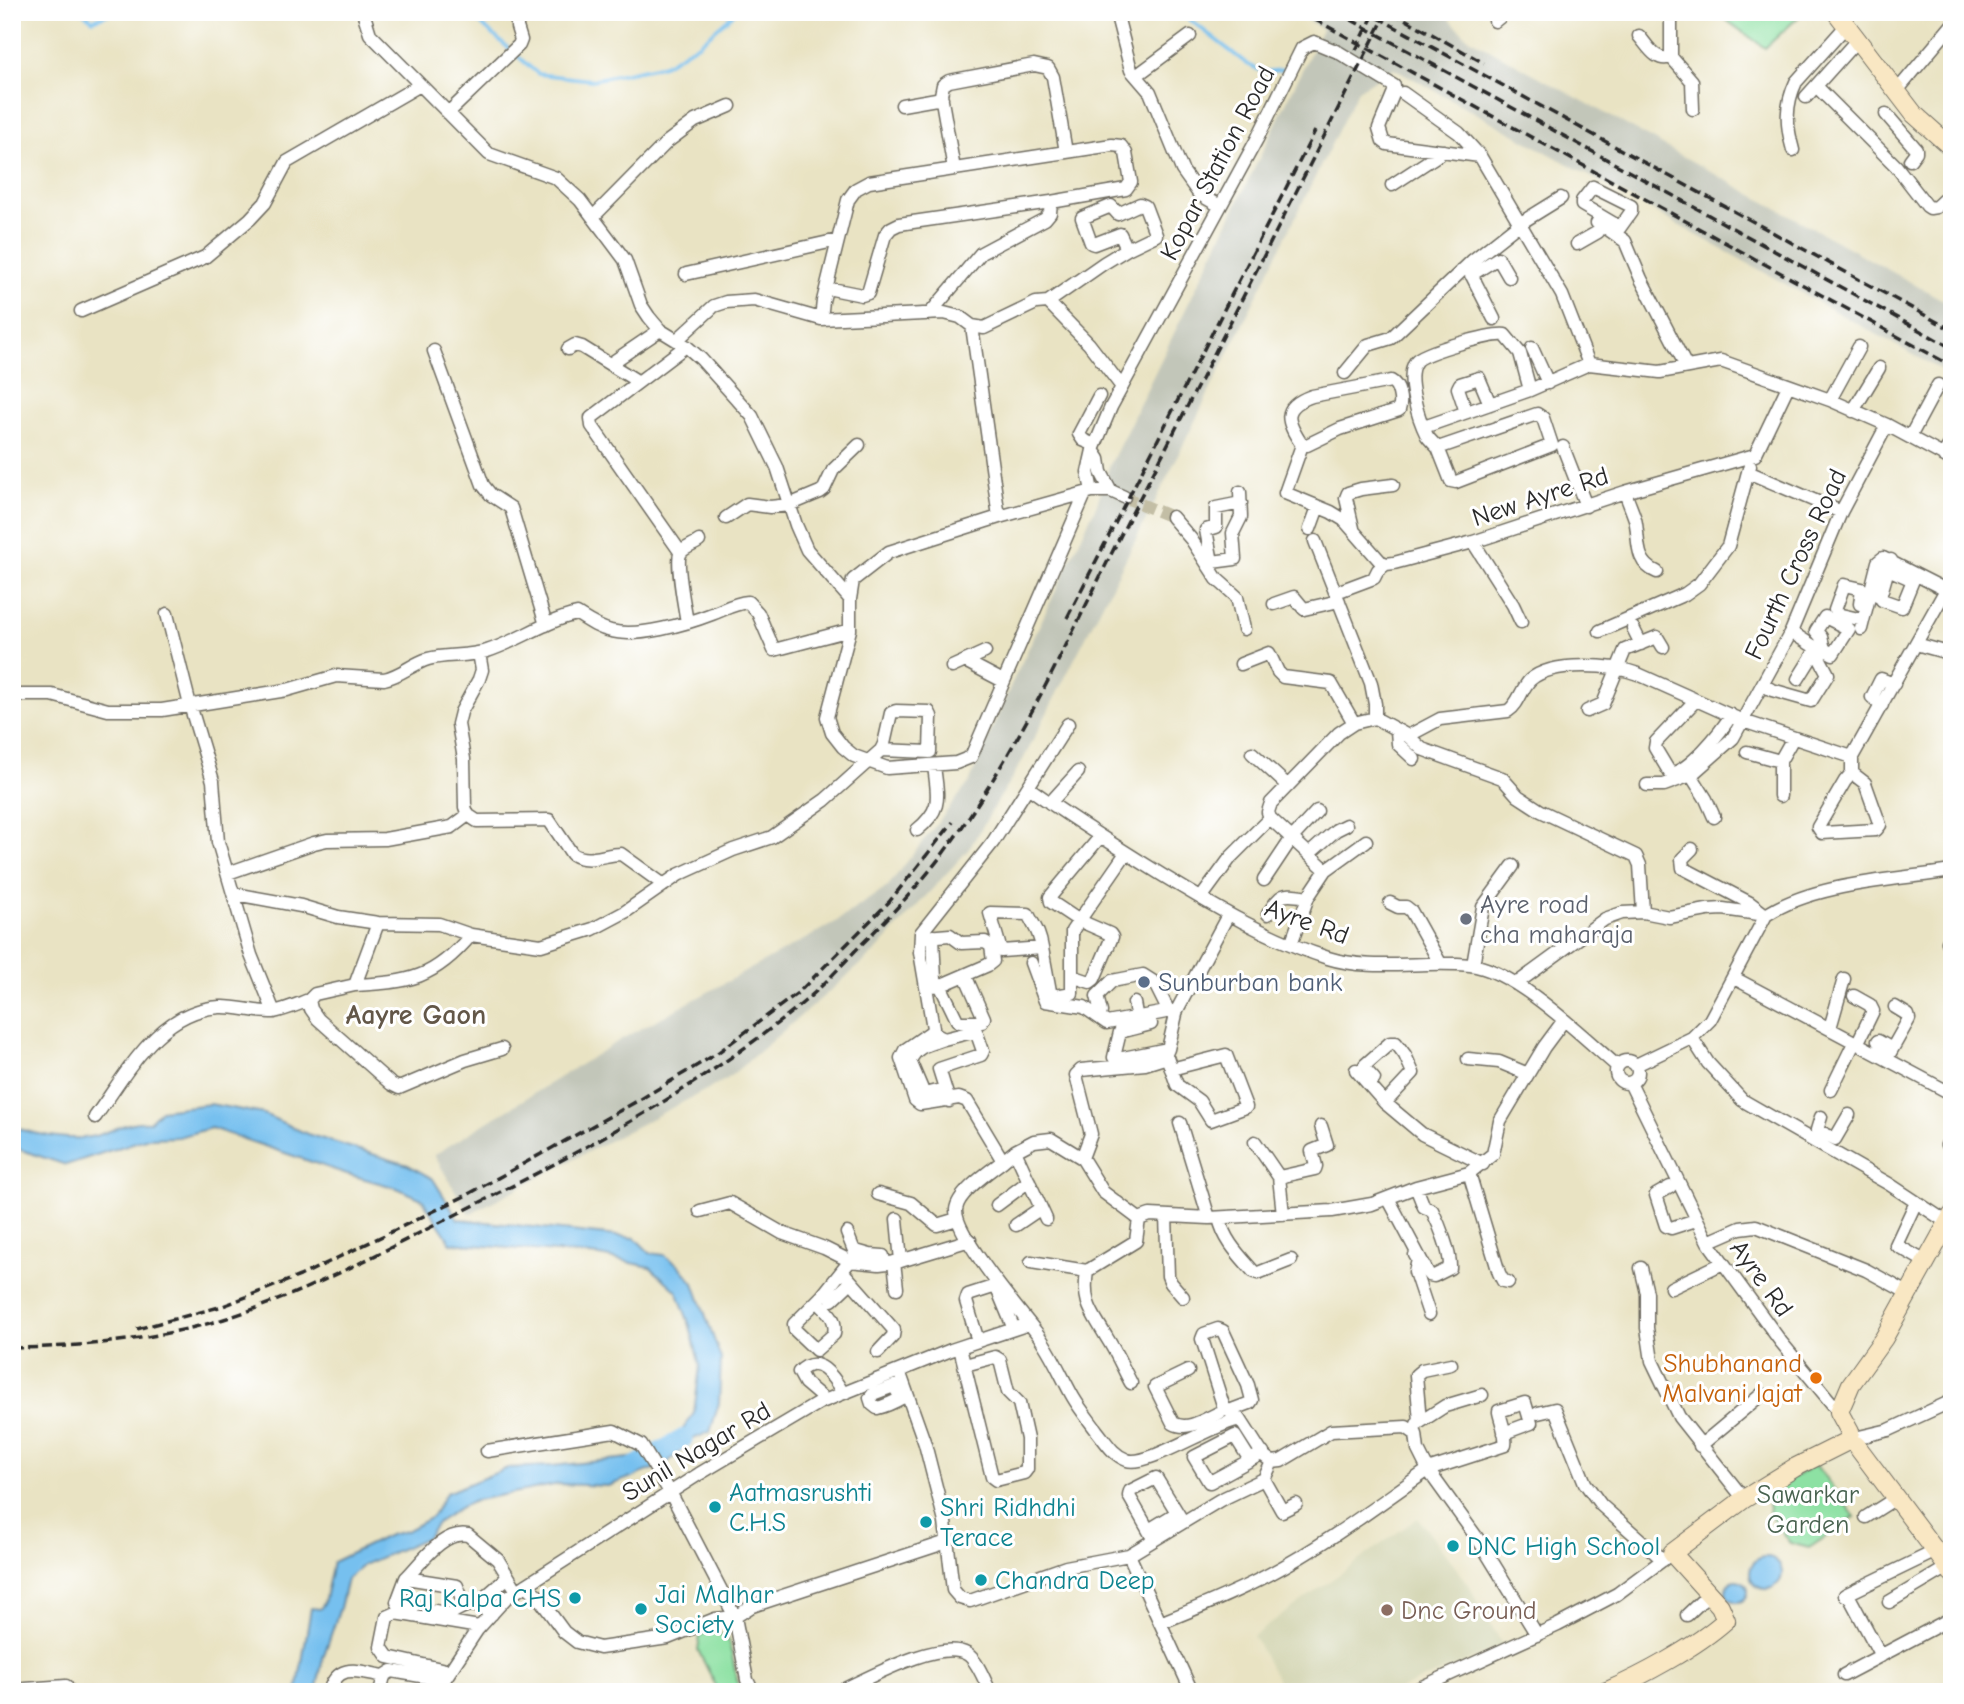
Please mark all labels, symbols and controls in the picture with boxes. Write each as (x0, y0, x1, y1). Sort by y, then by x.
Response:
street label: Kopar Station Road (1154, 61, 1282, 266)
street label: New Ayre Rd (1468, 461, 1612, 533)
street label: Fourth Cross Road (1739, 464, 1853, 664)
place label: Ayre road cha maharaja (1480, 890, 1634, 950)
street label: Ayre Rd (1261, 893, 1353, 951)
marker: Ayre road cha maharaja (1458, 911, 1474, 927)
place label: Sunburban bank (1158, 968, 1343, 998)
marker: Sunburban bank (1136, 974, 1152, 990)
district label: Aayre Gaon (346, 999, 486, 1031)
street label: Ayre Rd (1723, 1234, 1799, 1323)
place label: Shubhanand Malvani lajat (1662, 1349, 1804, 1409)
marker: Shubhanand Malvani lajat (1808, 1370, 1824, 1386)
street label: Sunil Nagar Rd (617, 1396, 776, 1508)
place label: Aatmasrushti C.H.S (729, 1478, 872, 1538)
park label: Sawarkar Garden (1757, 1480, 1860, 1540)
place label: Shri Ridhdhi Terace (940, 1493, 1076, 1553)
marker: Aatmasrushti C.H.S (707, 1499, 723, 1515)
marker: Shri Ridhdhi Terace (918, 1514, 934, 1530)
place label: DNC High School (1467, 1532, 1660, 1562)
marker: DNC High School (1445, 1538, 1461, 1554)
place label: Chandra Deep (995, 1566, 1155, 1596)
marker: Chandra Deep (973, 1572, 989, 1588)
place label: Jai Malhar Society (655, 1580, 774, 1640)
place label: Raj Kalpa CHS (399, 1584, 561, 1614)
marker: Raj Kalpa CHS (567, 1590, 583, 1606)
place label: Dnc Ground (1401, 1596, 1537, 1626)
marker: Jai Malhar Society (633, 1601, 649, 1617)
marker: Dnc Ground (1379, 1602, 1395, 1618)

